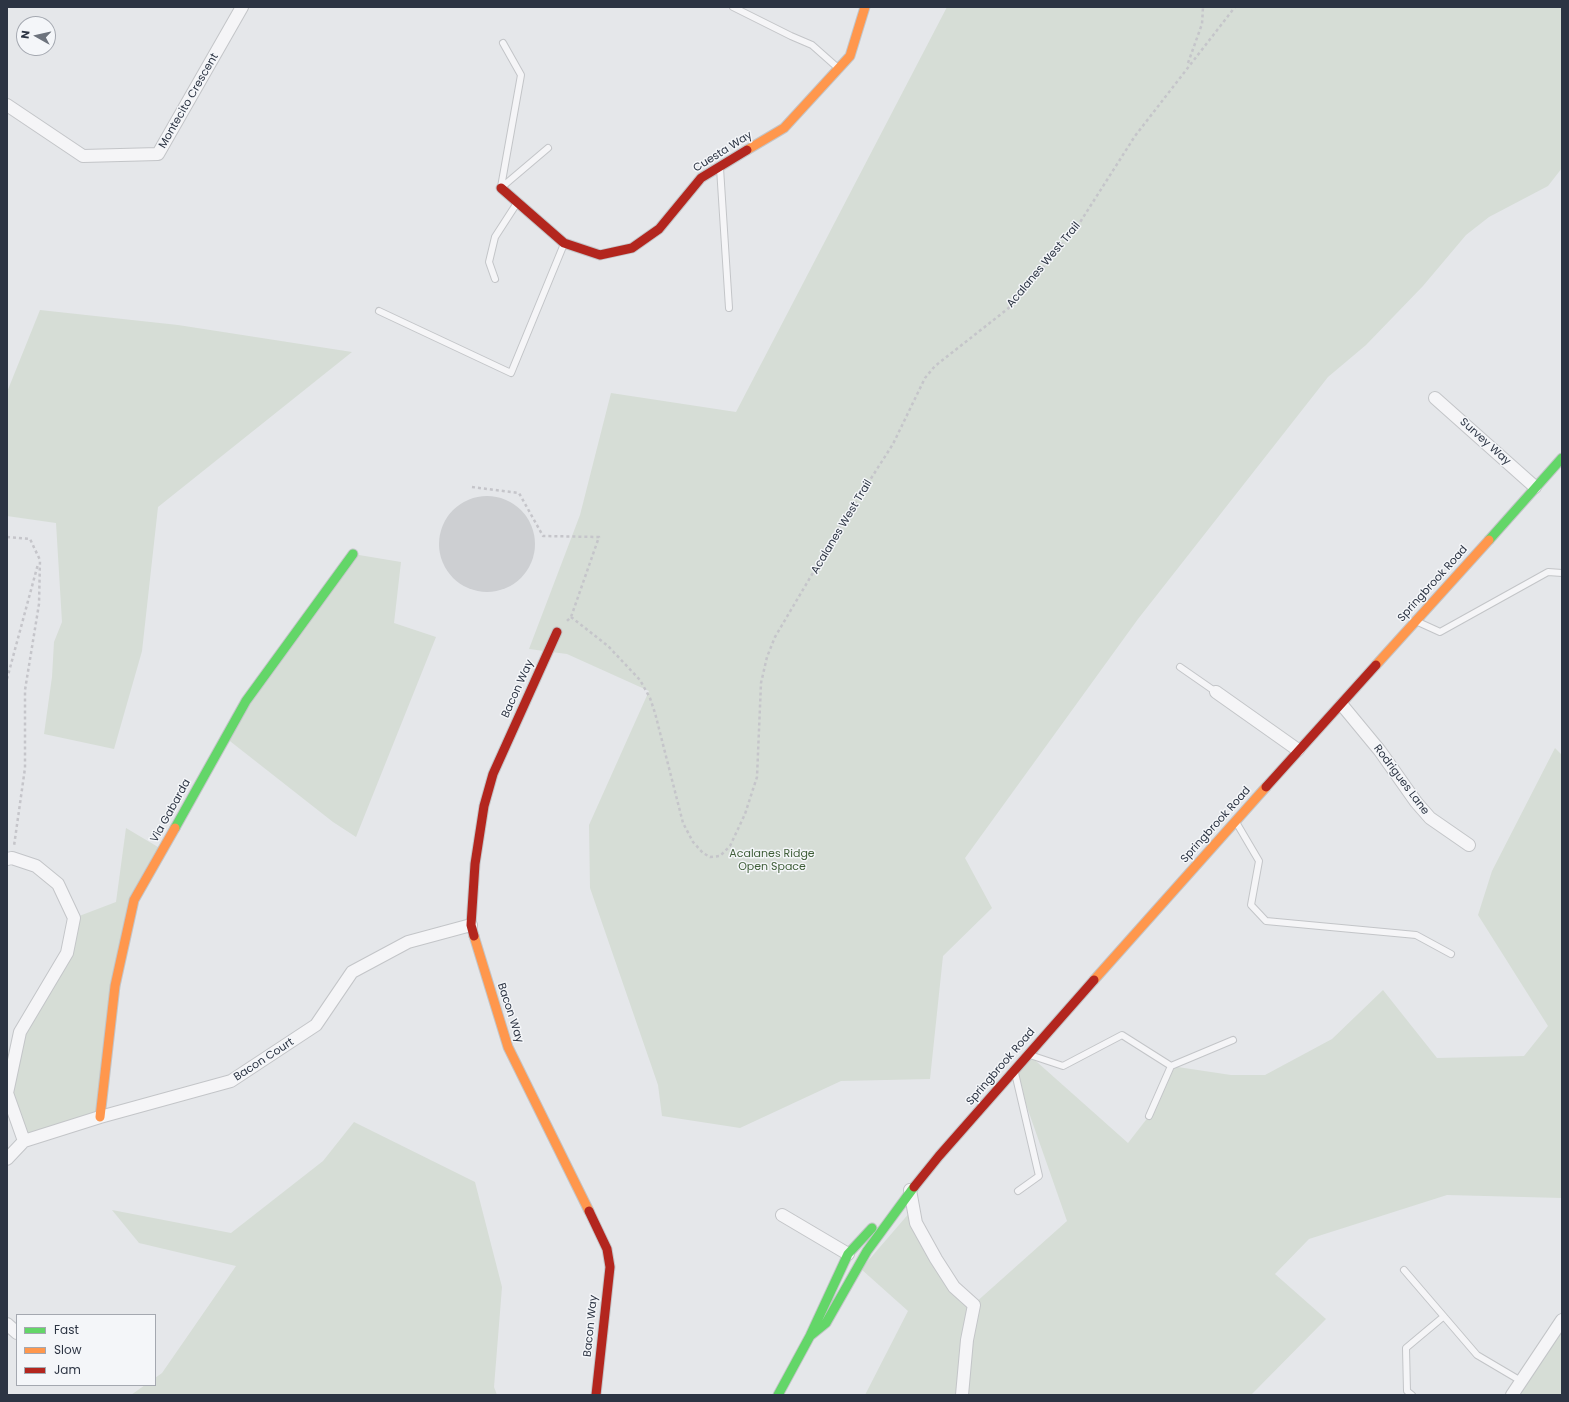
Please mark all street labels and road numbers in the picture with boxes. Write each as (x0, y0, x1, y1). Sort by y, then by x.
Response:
street label: Montecito Crescent (156, 51, 222, 151)
street label: Cuesta Way (691, 129, 755, 175)
street label: Acalanes West Trail (1004, 220, 1084, 310)
street label: Survey Way (1457, 416, 1513, 468)
street label: Acalanes West Trail (809, 478, 875, 576)
street label: Springbrook Road (1395, 543, 1471, 625)
street label: Bacon Way (499, 658, 537, 720)
street label: Rodrigues Lane (1370, 742, 1432, 818)
street label: Via Gabarda (148, 777, 194, 845)
street label: Springbrook Road (1178, 784, 1254, 866)
street label: Bacon Way (494, 981, 526, 1045)
street label: Springbrook Road (964, 1026, 1038, 1108)
street label: Bacon Court (232, 1036, 296, 1084)
street label: Bacon Way (581, 1294, 601, 1358)

